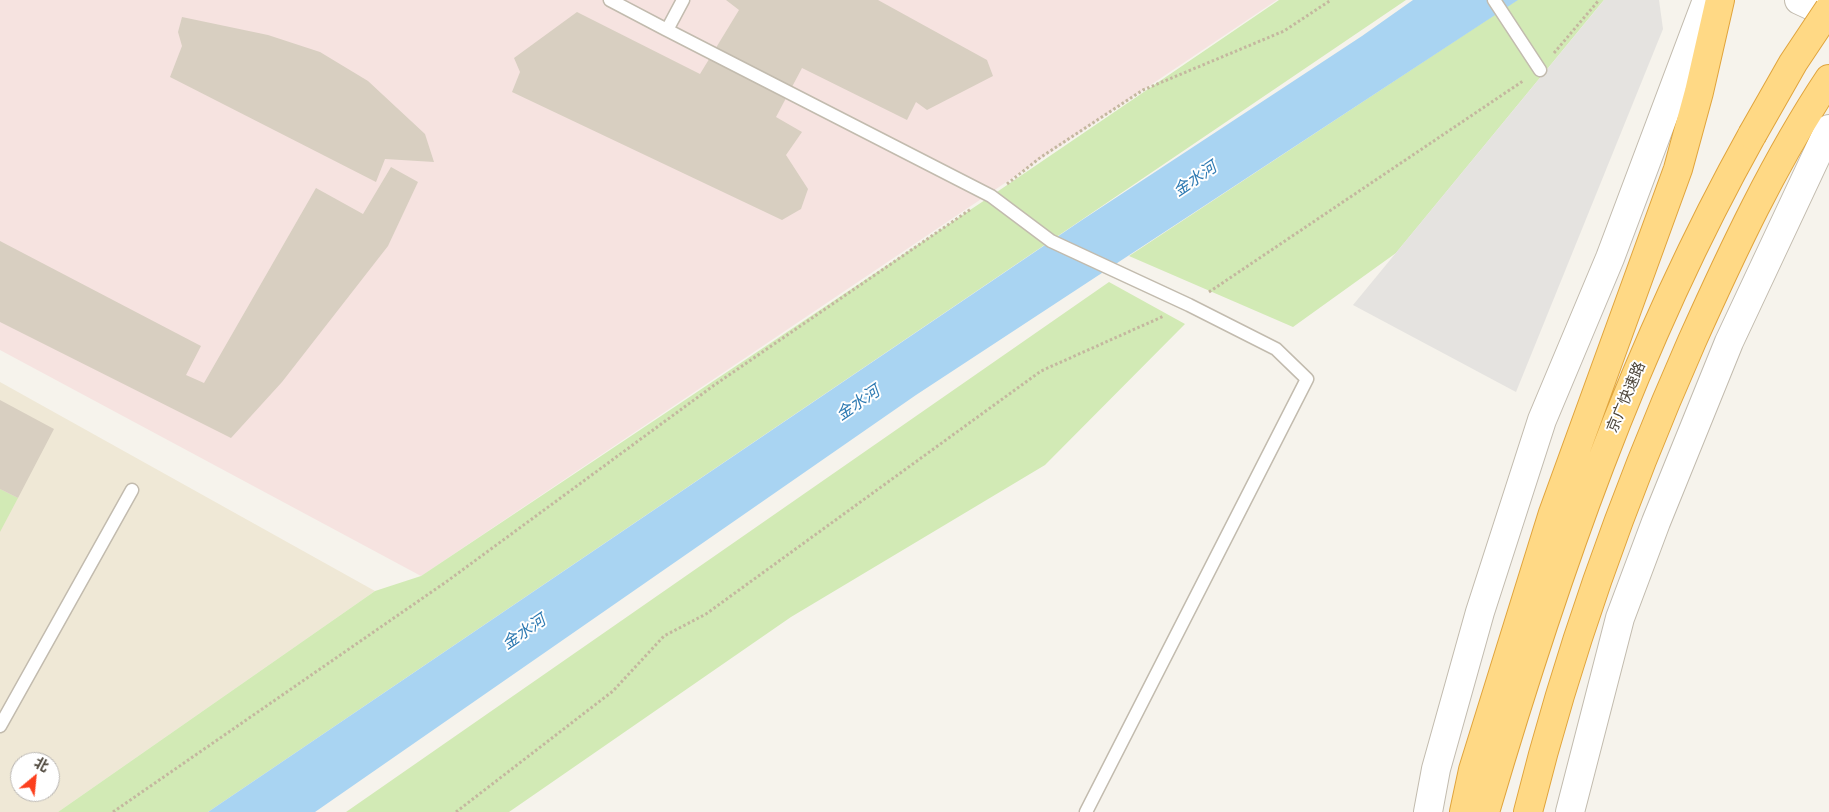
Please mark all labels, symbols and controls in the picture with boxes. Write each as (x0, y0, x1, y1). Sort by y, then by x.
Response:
water label: 金水河 (1170, 158, 1220, 200)
street label: 京广快速路 (1603, 359, 1649, 435)
water label: 金水河 (833, 382, 883, 424)
water label: 金水河 (499, 611, 549, 653)
north arrow (10, 752, 60, 802)
text: 北 (32, 753, 52, 775)

